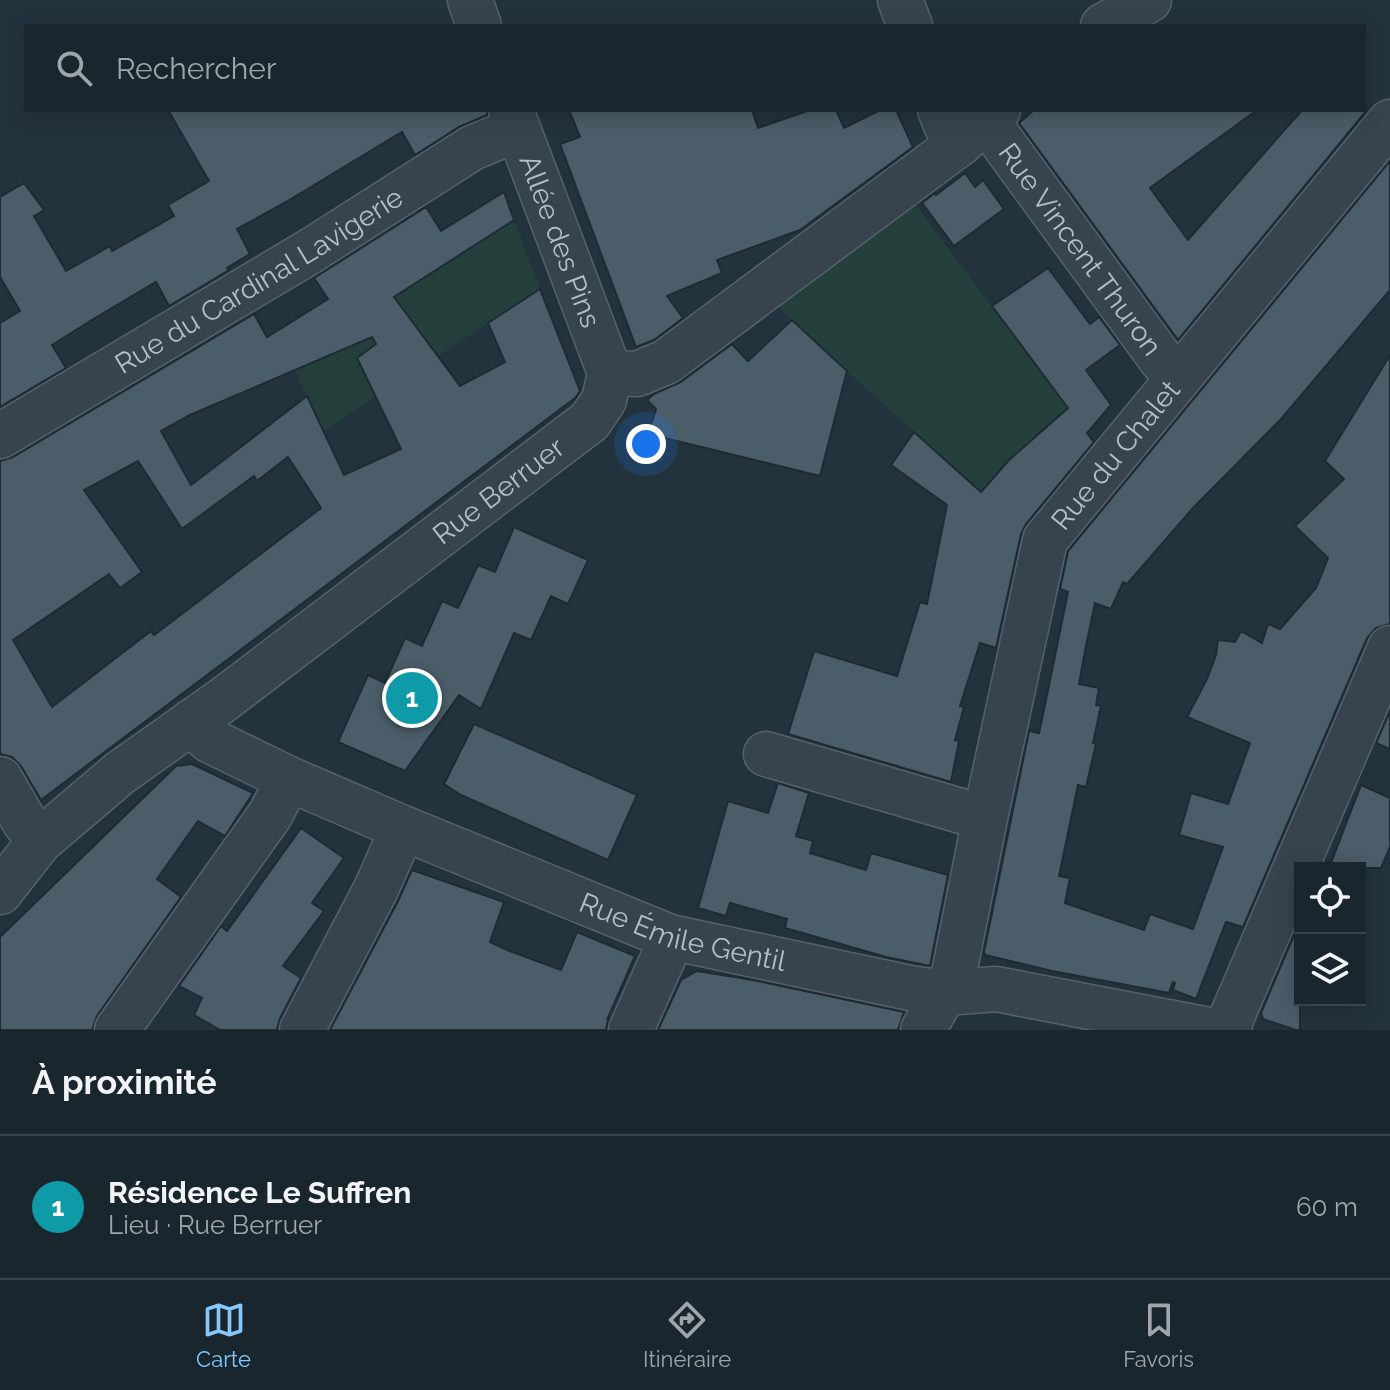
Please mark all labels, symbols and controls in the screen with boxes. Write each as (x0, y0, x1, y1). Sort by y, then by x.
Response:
search box (24, 24, 1366, 112)
icon: search (52, 46, 96, 90)
text: Rechercher (116, 51, 276, 86)
street label: Rue Vincent Thuron (992, 137, 1169, 362)
street label: Allée des Pins (512, 150, 607, 332)
street label: Rue du Cardinal Lavigerie (109, 181, 409, 381)
street label: Rue du Chalet (1044, 373, 1187, 536)
your location (626, 424, 666, 464)
street label: Rue Berruer (427, 431, 571, 551)
pin: 1 (386, 668, 438, 728)
map controls (1294, 862, 1366, 1006)
button: locate (1294, 862, 1366, 934)
street label: Rue Émile Gentil (575, 886, 789, 978)
button: layers (1294, 934, 1366, 1006)
text: À proximité (32, 1062, 217, 1102)
text: Résidence Le Suffren (108, 1175, 411, 1210)
text: 1 (52, 1192, 64, 1222)
text: 60 m (1296, 1192, 1358, 1222)
text: Lieu · Rue Berruer (108, 1210, 322, 1240)
tab: Carte (196, 1298, 251, 1372)
tab: Itinéraire (643, 1298, 731, 1372)
tab: Favoris (1123, 1298, 1194, 1372)

